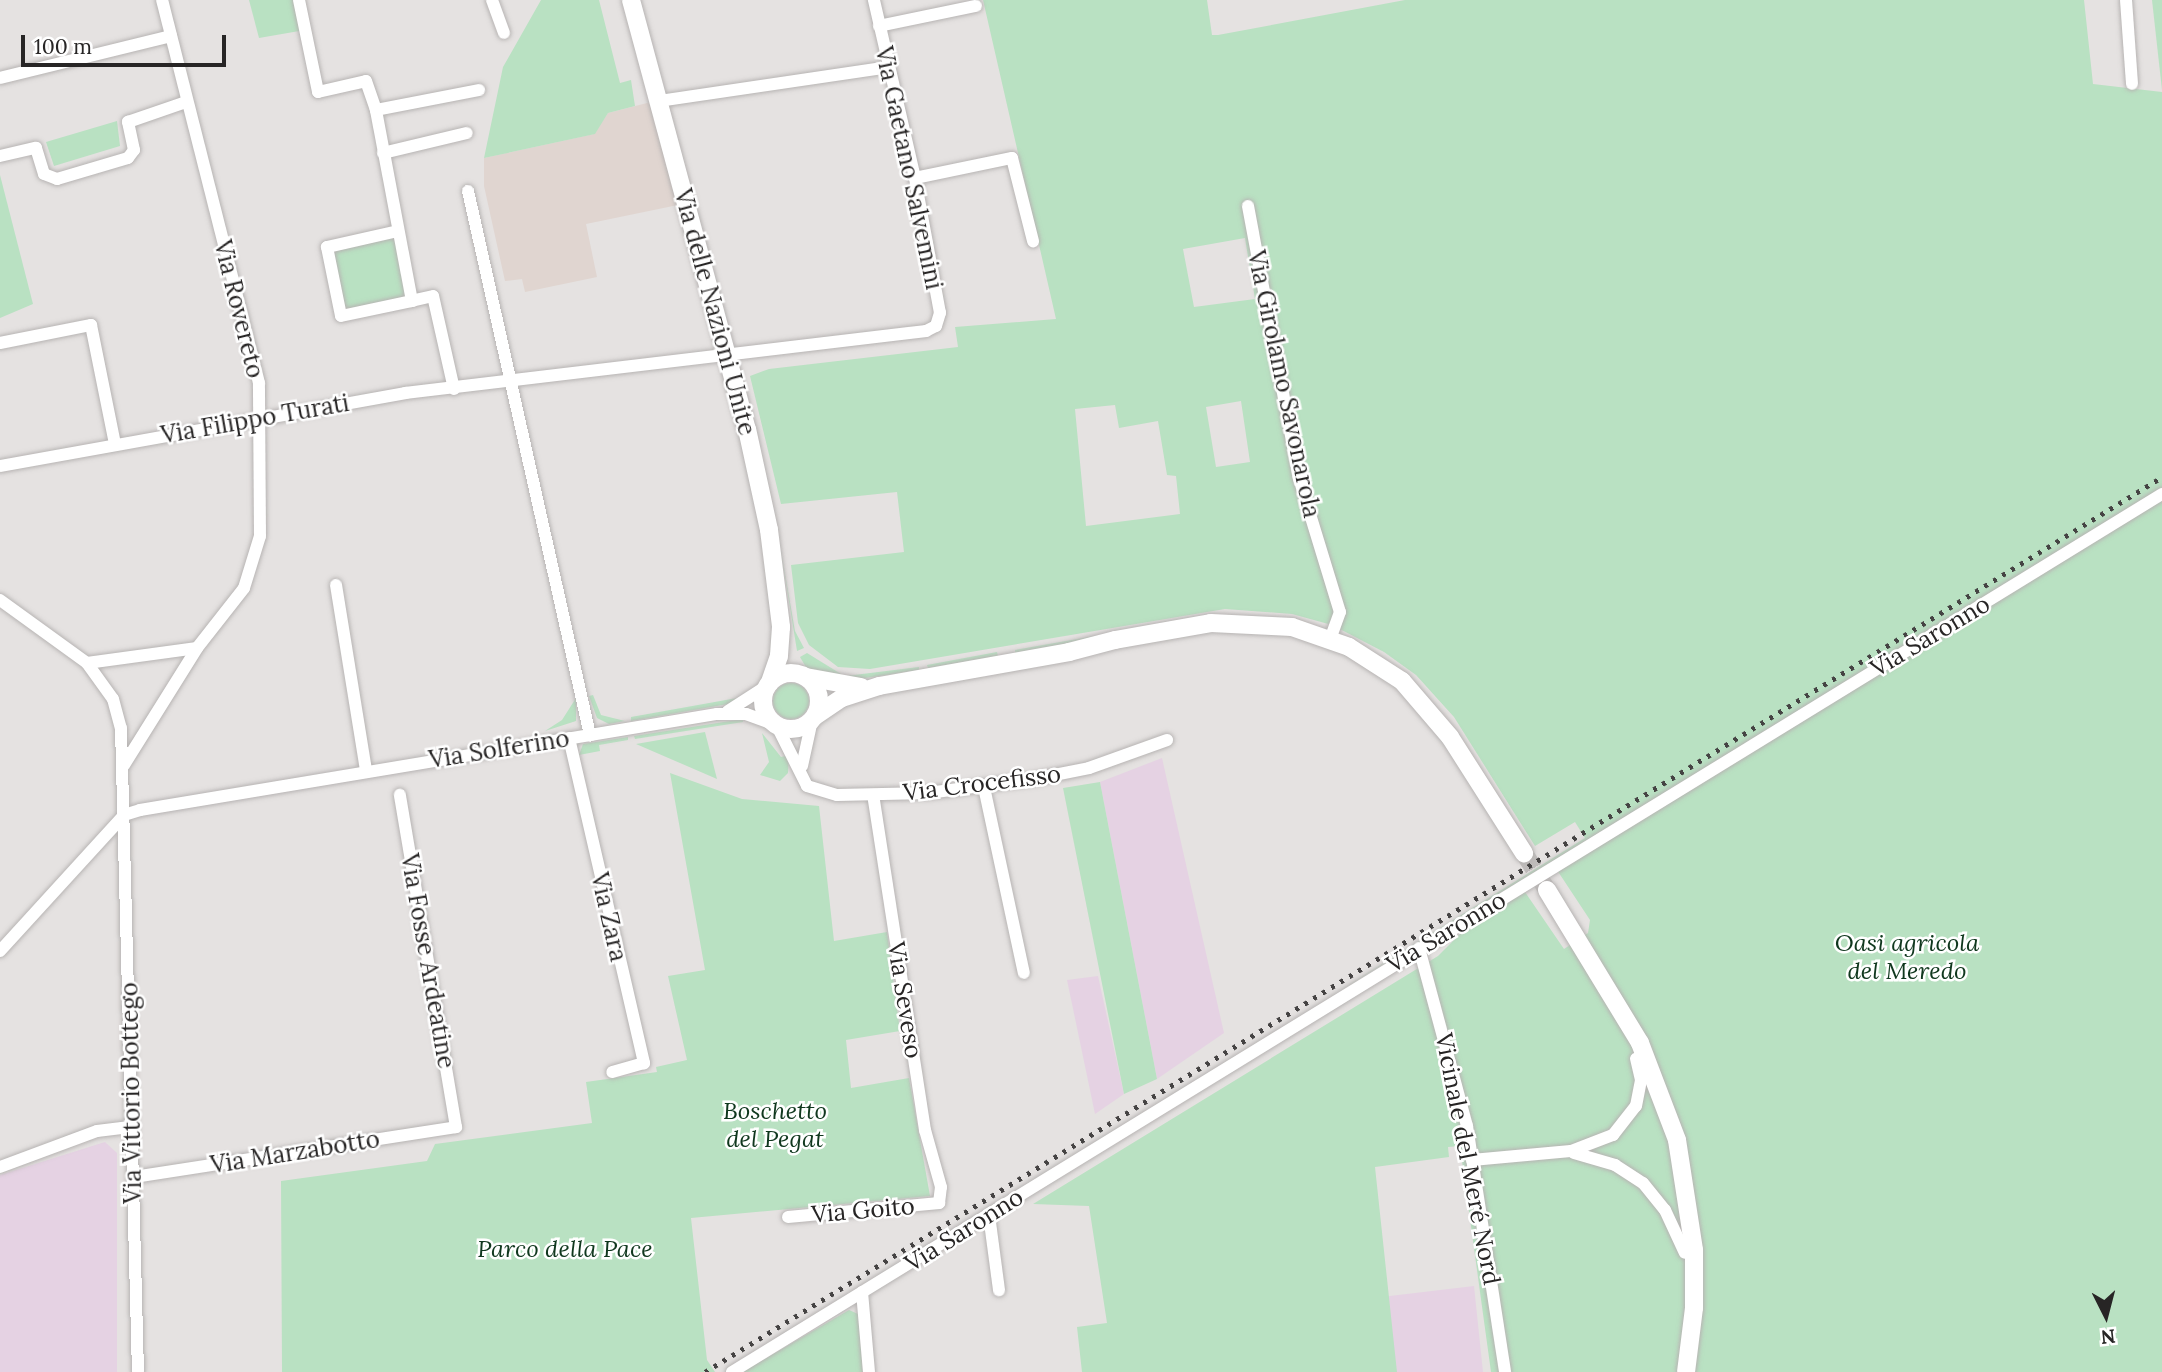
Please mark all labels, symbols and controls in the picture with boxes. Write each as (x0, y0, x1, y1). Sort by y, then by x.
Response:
scale bar (24, 21, 229, 65)
text: 100 m (34, 33, 92, 60)
street label: Via Gaetano Salvemini (869, 44, 949, 292)
street label: Via delle Nazioni Unite (668, 186, 762, 438)
street label: Via Rovereto (208, 237, 270, 381)
street label: Via Girolamo Savonarola (1242, 248, 1326, 520)
street label: Via Filippo Turati (159, 388, 351, 450)
street label: Via Saronno (1865, 589, 1995, 683)
street label: Via Solferino (427, 724, 571, 774)
street label: Via Crocefisso (902, 759, 1062, 807)
street label: Via Fosse Ardeatine (395, 851, 461, 1071)
street label: Via Zara (585, 870, 633, 964)
street label: Via Saronno (1381, 885, 1511, 979)
park label: Oasi agricola del Meredo (1835, 929, 1979, 985)
street label: Via Seveso (882, 940, 928, 1060)
street label: Via Vittorio Bottego (115, 982, 147, 1204)
street label: Vicinale del Meré Nord (1429, 1031, 1507, 1287)
park label: Boschetto del Pegat (723, 1097, 827, 1153)
street label: Via Marzabotto (208, 1124, 382, 1180)
street label: Via Saronno (899, 1182, 1029, 1278)
street label: Via Goito (810, 1191, 916, 1229)
park label: Parco della Pace (477, 1235, 653, 1263)
north arrow (2071, 1281, 2141, 1351)
text: N (2100, 1324, 2117, 1350)

